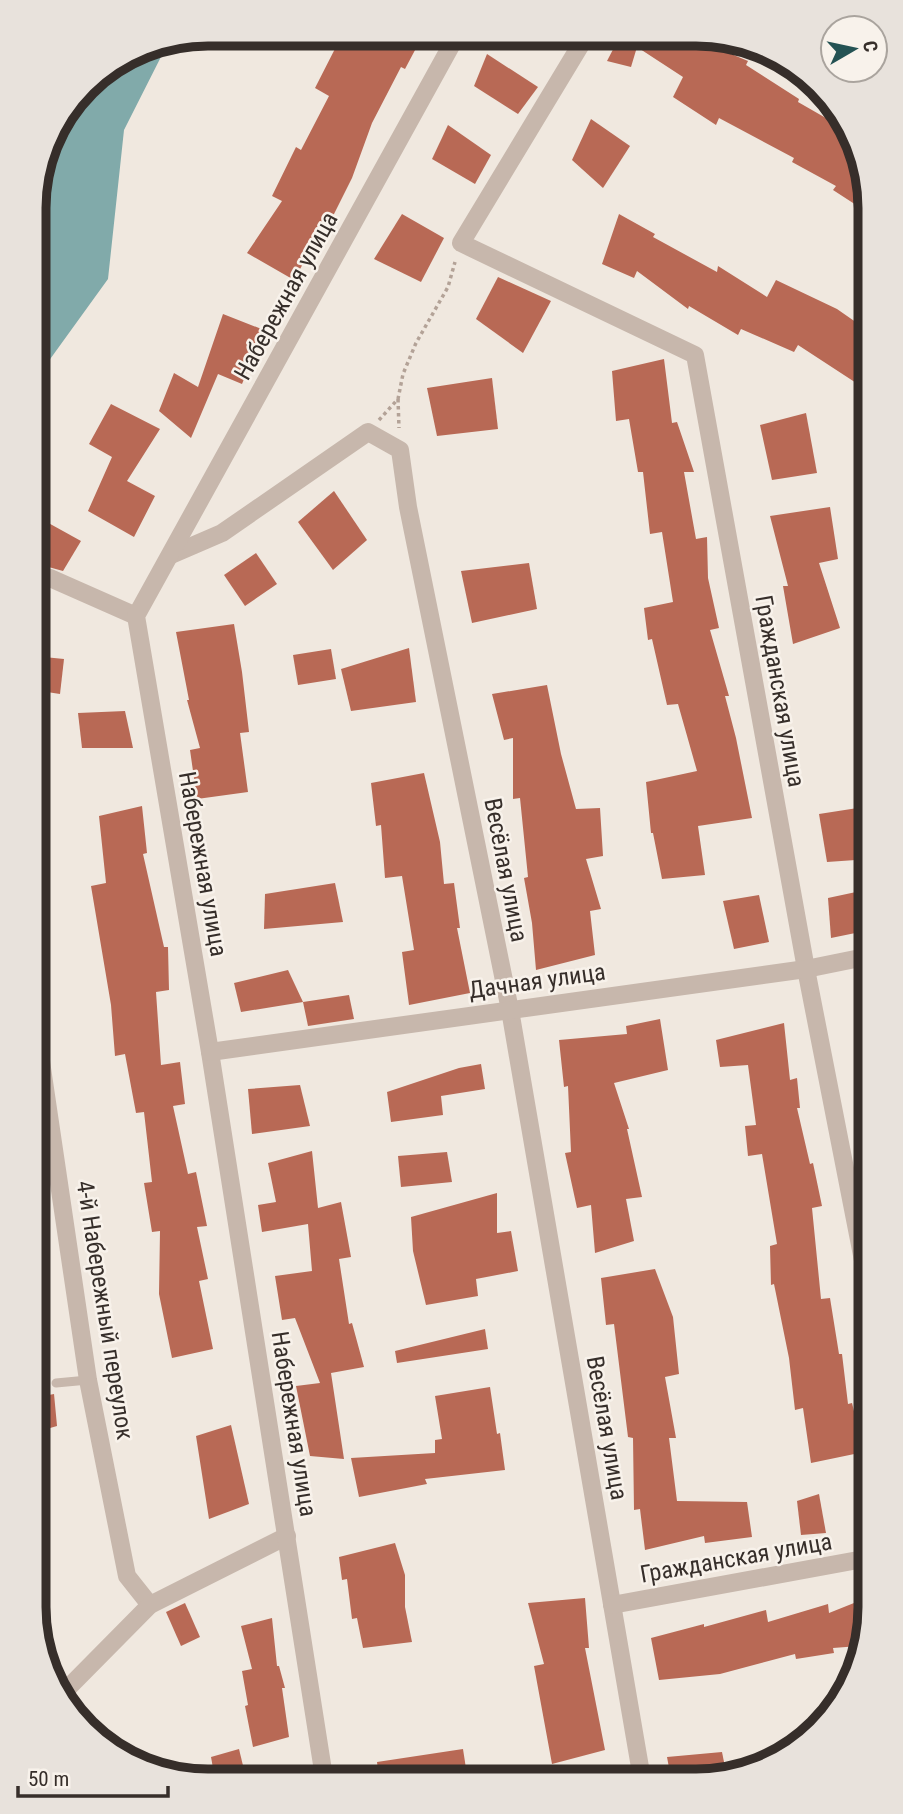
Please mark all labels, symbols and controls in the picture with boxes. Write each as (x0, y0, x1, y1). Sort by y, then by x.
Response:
north arrow (819, 14, 889, 84)
text: С (858, 39, 883, 54)
street label: Набережная улица (228, 207, 344, 385)
street label: Гражданская улица (749, 593, 811, 789)
street label: Набережная улица (173, 769, 233, 959)
street label: Весёлая улица (478, 796, 534, 944)
street label: Дачная улица (467, 958, 607, 1004)
street label: 4-й Набережный переулок (71, 1179, 139, 1442)
street label: Набережная улица (266, 1329, 322, 1519)
street label: Весёлая улица (581, 1354, 633, 1502)
street label: Гражданская улица (638, 1527, 834, 1589)
scale bar (18, 1755, 168, 1799)
text: 50 m (28, 1767, 69, 1791)

